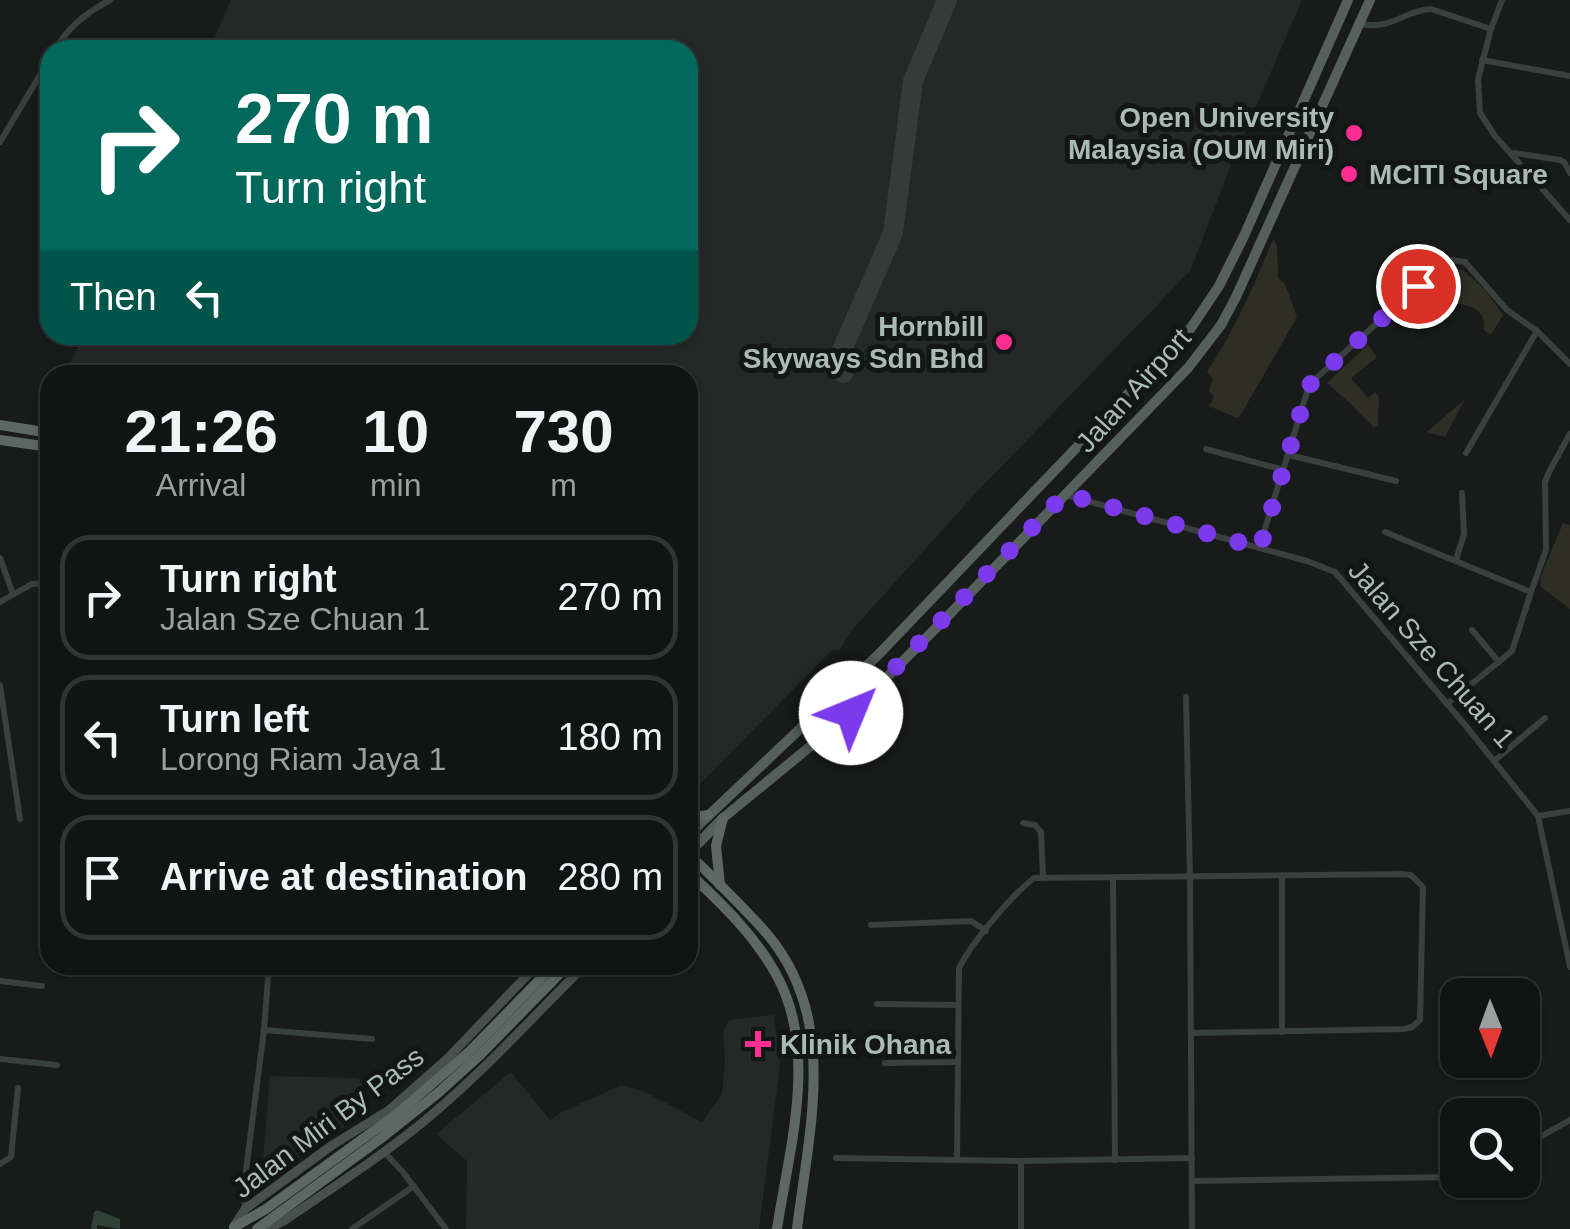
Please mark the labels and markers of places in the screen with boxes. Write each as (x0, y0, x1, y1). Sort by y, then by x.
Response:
place label: Open University Malaysia (OUM Miri) (1068, 102, 1334, 165)
marker: Open University Malaysia (OUM Miri) (1343, 122, 1365, 144)
place label: MCITI Square (1369, 159, 1548, 190)
marker: MCITI Square (1338, 163, 1360, 185)
pin (1376, 244, 1461, 329)
place label: Hornbill Skyways Sdn Bhd (743, 311, 984, 374)
marker: Hornbill Skyways Sdn Bhd (993, 331, 1015, 353)
place label: Klinik Ohana (780, 1029, 952, 1060)
marker: Klinik Ohana (745, 1031, 771, 1057)

